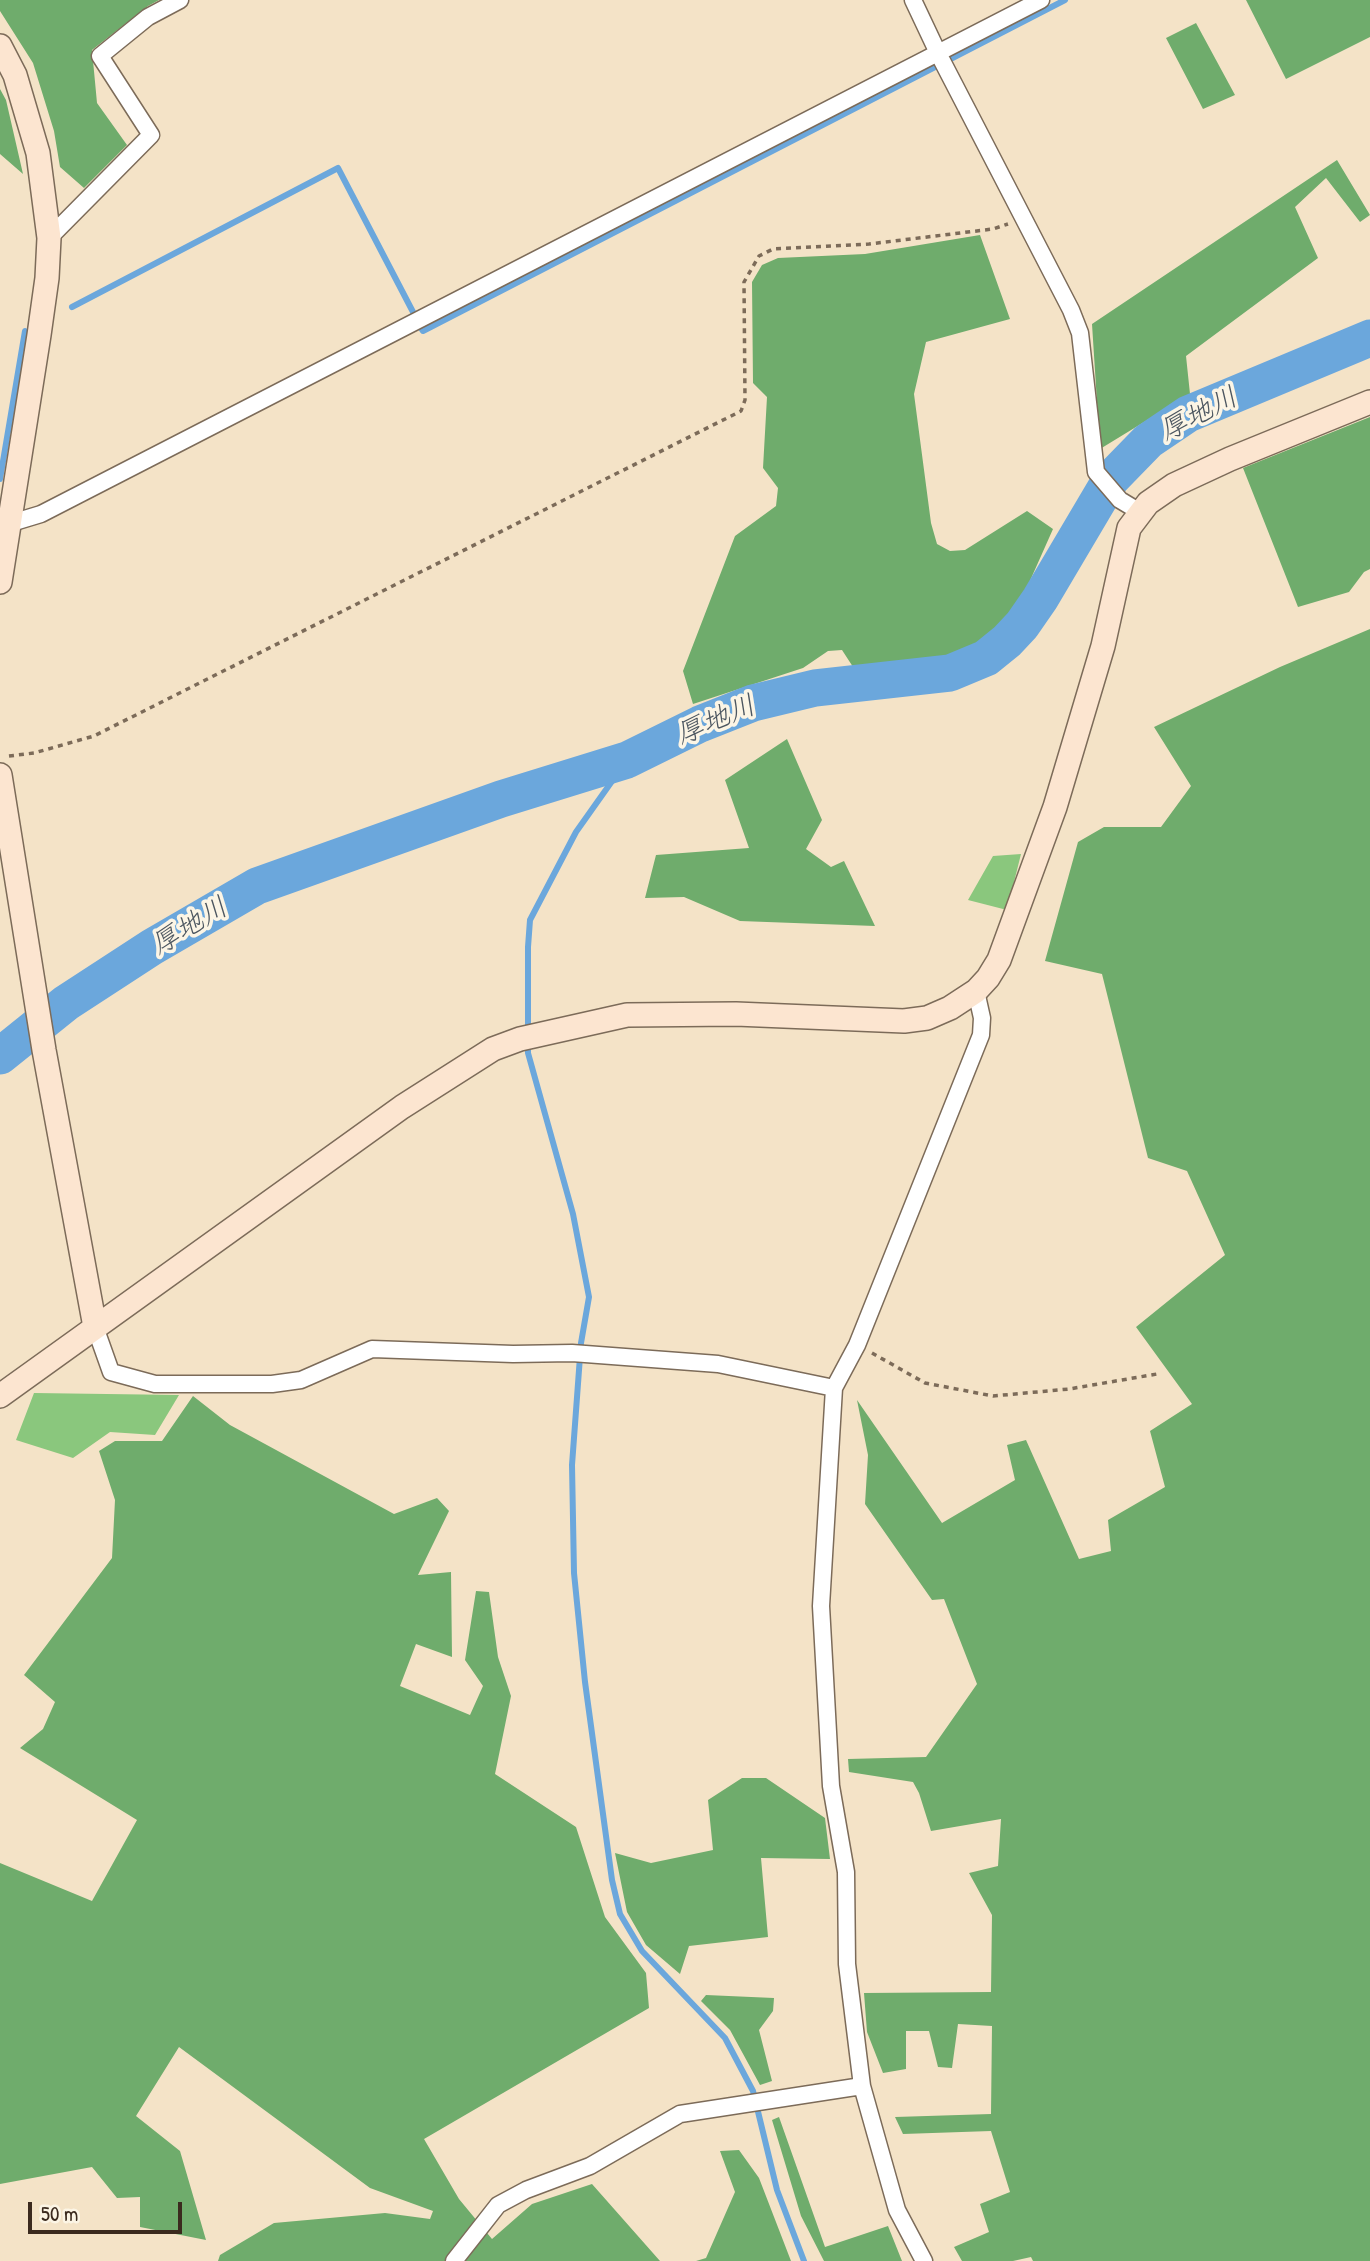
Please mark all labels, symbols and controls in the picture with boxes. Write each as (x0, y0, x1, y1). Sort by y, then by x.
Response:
water label: 厚地川 (1154, 381, 1244, 449)
water label: 厚地川 (671, 689, 761, 753)
water label: 厚地川 (145, 891, 235, 963)
scale bar (32, 2188, 186, 2232)
text: 50 m (41, 2199, 78, 2228)

